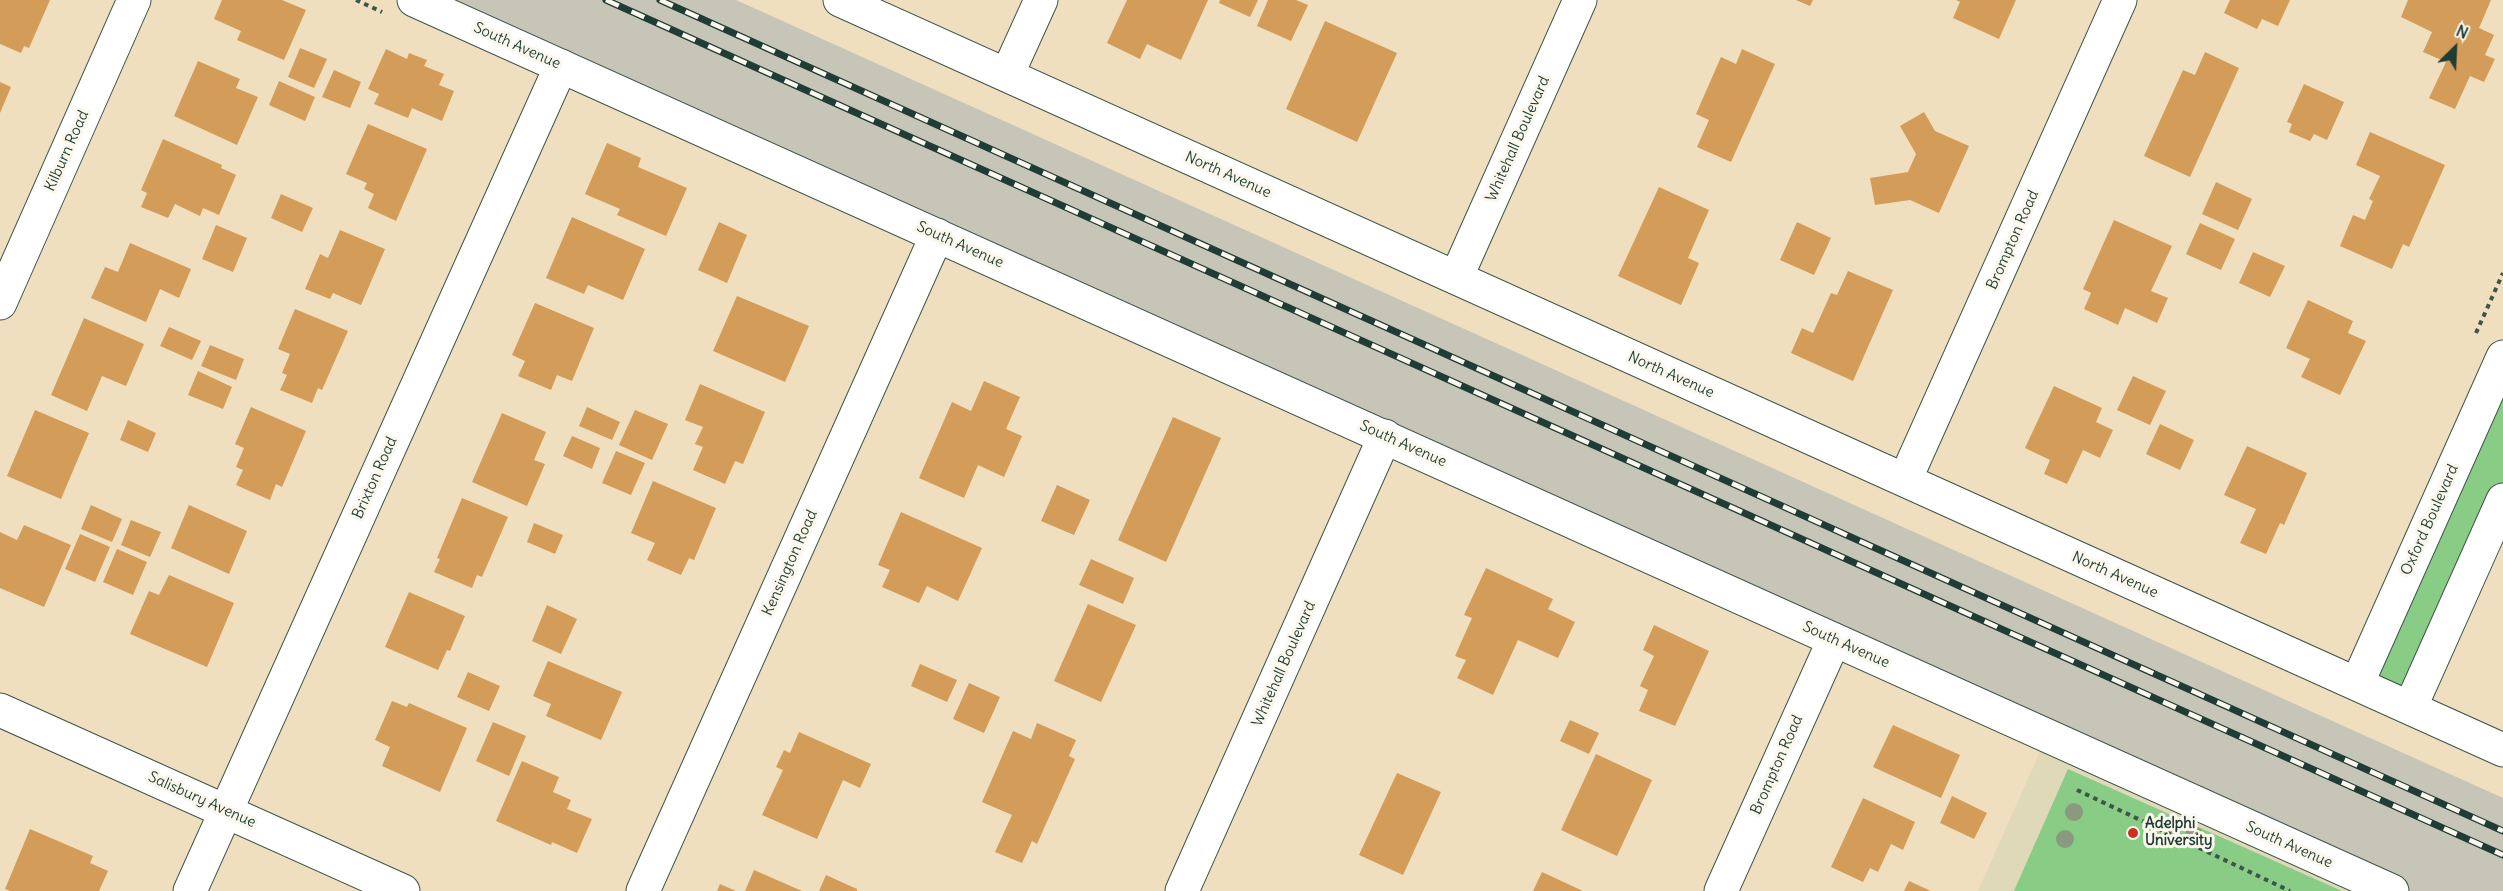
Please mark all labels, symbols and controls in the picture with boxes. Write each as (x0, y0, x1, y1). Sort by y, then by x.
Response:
north arrow (2425, 18, 2485, 78)
street label: South Avenue (471, 19, 563, 73)
text: N (2453, 20, 2471, 43)
street label: Whitehall Boulevard (1482, 74, 1554, 204)
street label: Kilburn Road (41, 108, 93, 194)
street label: North Avenue (1182, 148, 1274, 202)
street label: Brompton Road (1983, 188, 2043, 292)
street label: South Avenue (914, 218, 1006, 272)
street label: North Avenue (1625, 348, 1717, 402)
street label: South Avenue (1357, 417, 1449, 471)
street label: Brixton Road (349, 434, 401, 522)
street label: Oxford Boulevard (2397, 462, 2463, 578)
street label: Kensington Road (759, 507, 821, 619)
street label: North Avenue (2069, 548, 2161, 602)
street label: Whitehall Boulevard (1248, 599, 1320, 729)
street label: South Avenue (1800, 618, 1892, 672)
street label: Brompton Road (1747, 713, 1807, 817)
street label: Salisbury Avenue (145, 768, 259, 832)
place label: Adelphi University (2145, 815, 2212, 850)
street label: South Avenue (2243, 818, 2335, 872)
marker: Adelphi University (2126, 826, 2140, 840)

